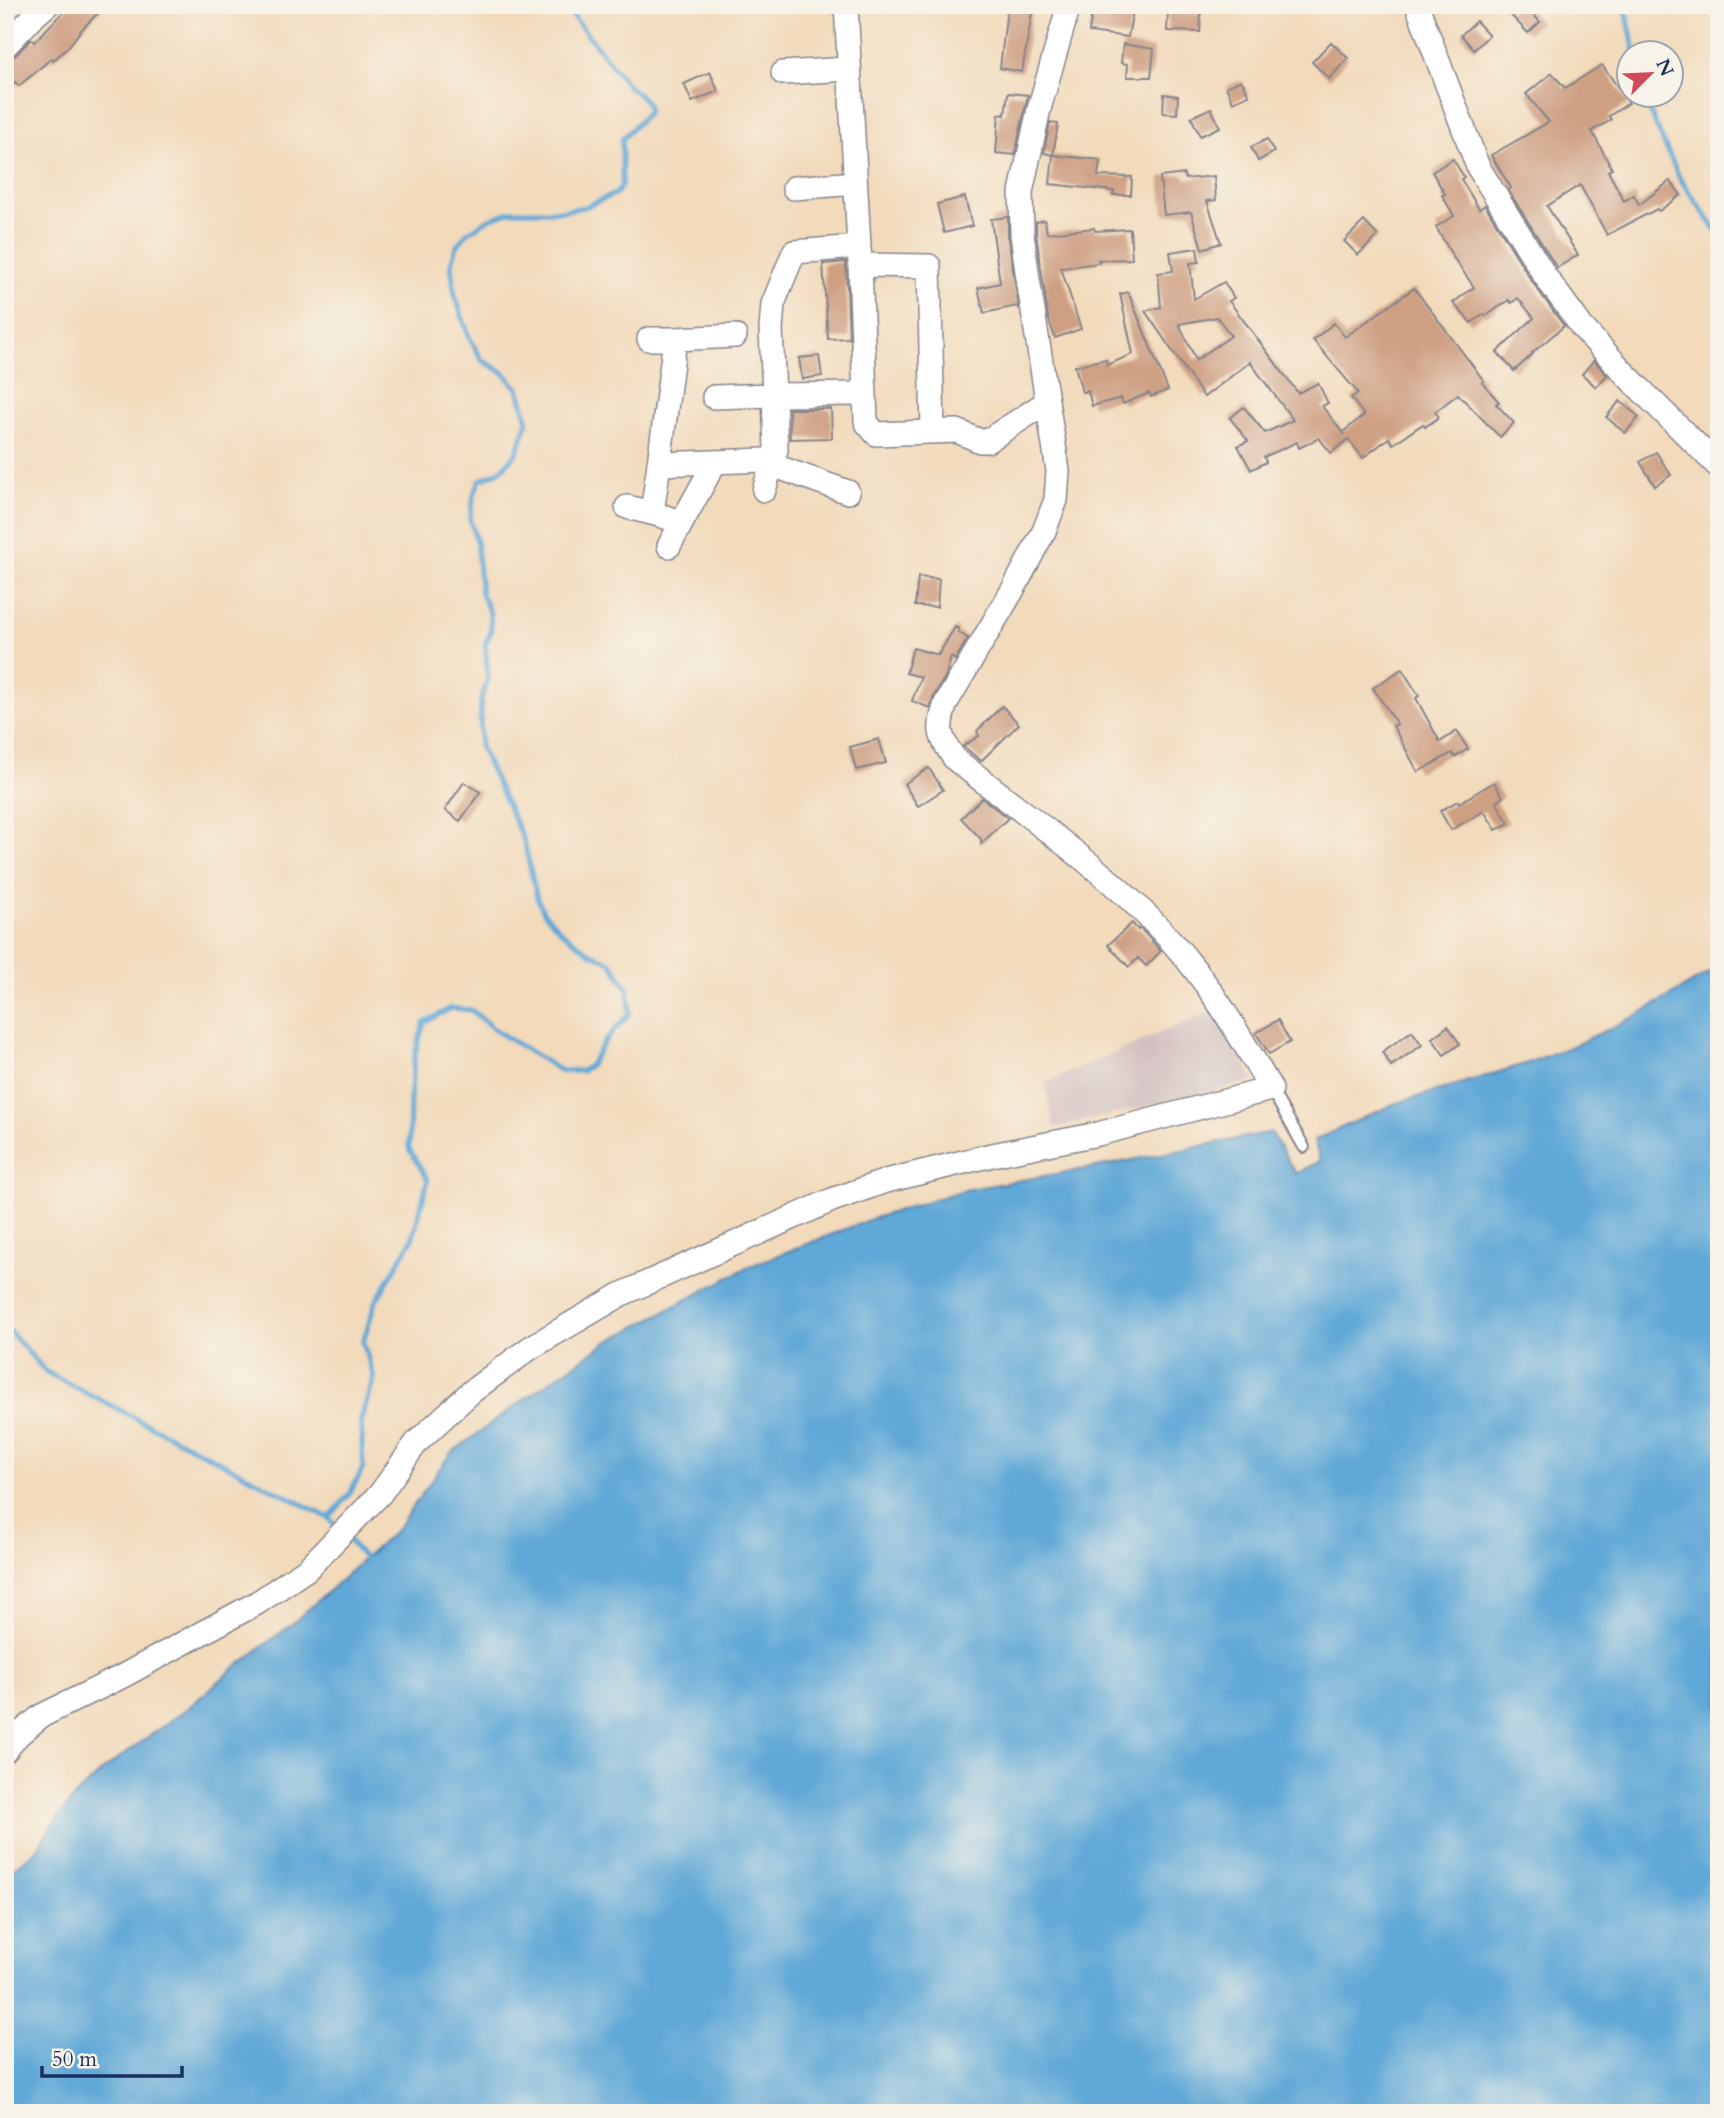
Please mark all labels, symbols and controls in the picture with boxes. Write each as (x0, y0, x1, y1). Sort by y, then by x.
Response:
north arrow (1616, 38, 1686, 108)
text: N (1649, 55, 1680, 81)
scale bar (42, 2034, 182, 2078)
text: 50 m (52, 2045, 97, 2074)

